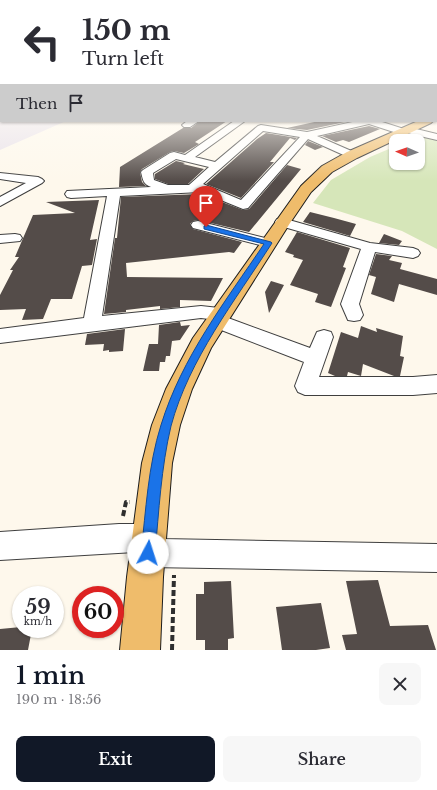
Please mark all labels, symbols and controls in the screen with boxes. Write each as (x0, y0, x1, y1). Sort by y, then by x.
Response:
text: 150 m (82, 13, 170, 48)
icon: left (16, 16, 68, 68)
text: Turn left (82, 48, 164, 70)
icon: arrive (65, 92, 87, 114)
text: Then (16, 94, 57, 113)
north arrow (389, 134, 425, 170)
map controls (389, 134, 425, 170)
pin (189, 186, 223, 227)
icon: arrive (195, 192, 217, 214)
position arrow (127, 532, 169, 574)
speed limit sign: 60 (72, 586, 124, 638)
text: 59 (25, 595, 51, 619)
text: km/h (24, 615, 52, 628)
text: 1 min (16, 661, 85, 690)
button: close (379, 663, 421, 705)
text: 190 m · 18:56 (16, 691, 101, 708)
button: Exit (16, 736, 215, 782)
button: Share (223, 736, 421, 782)

